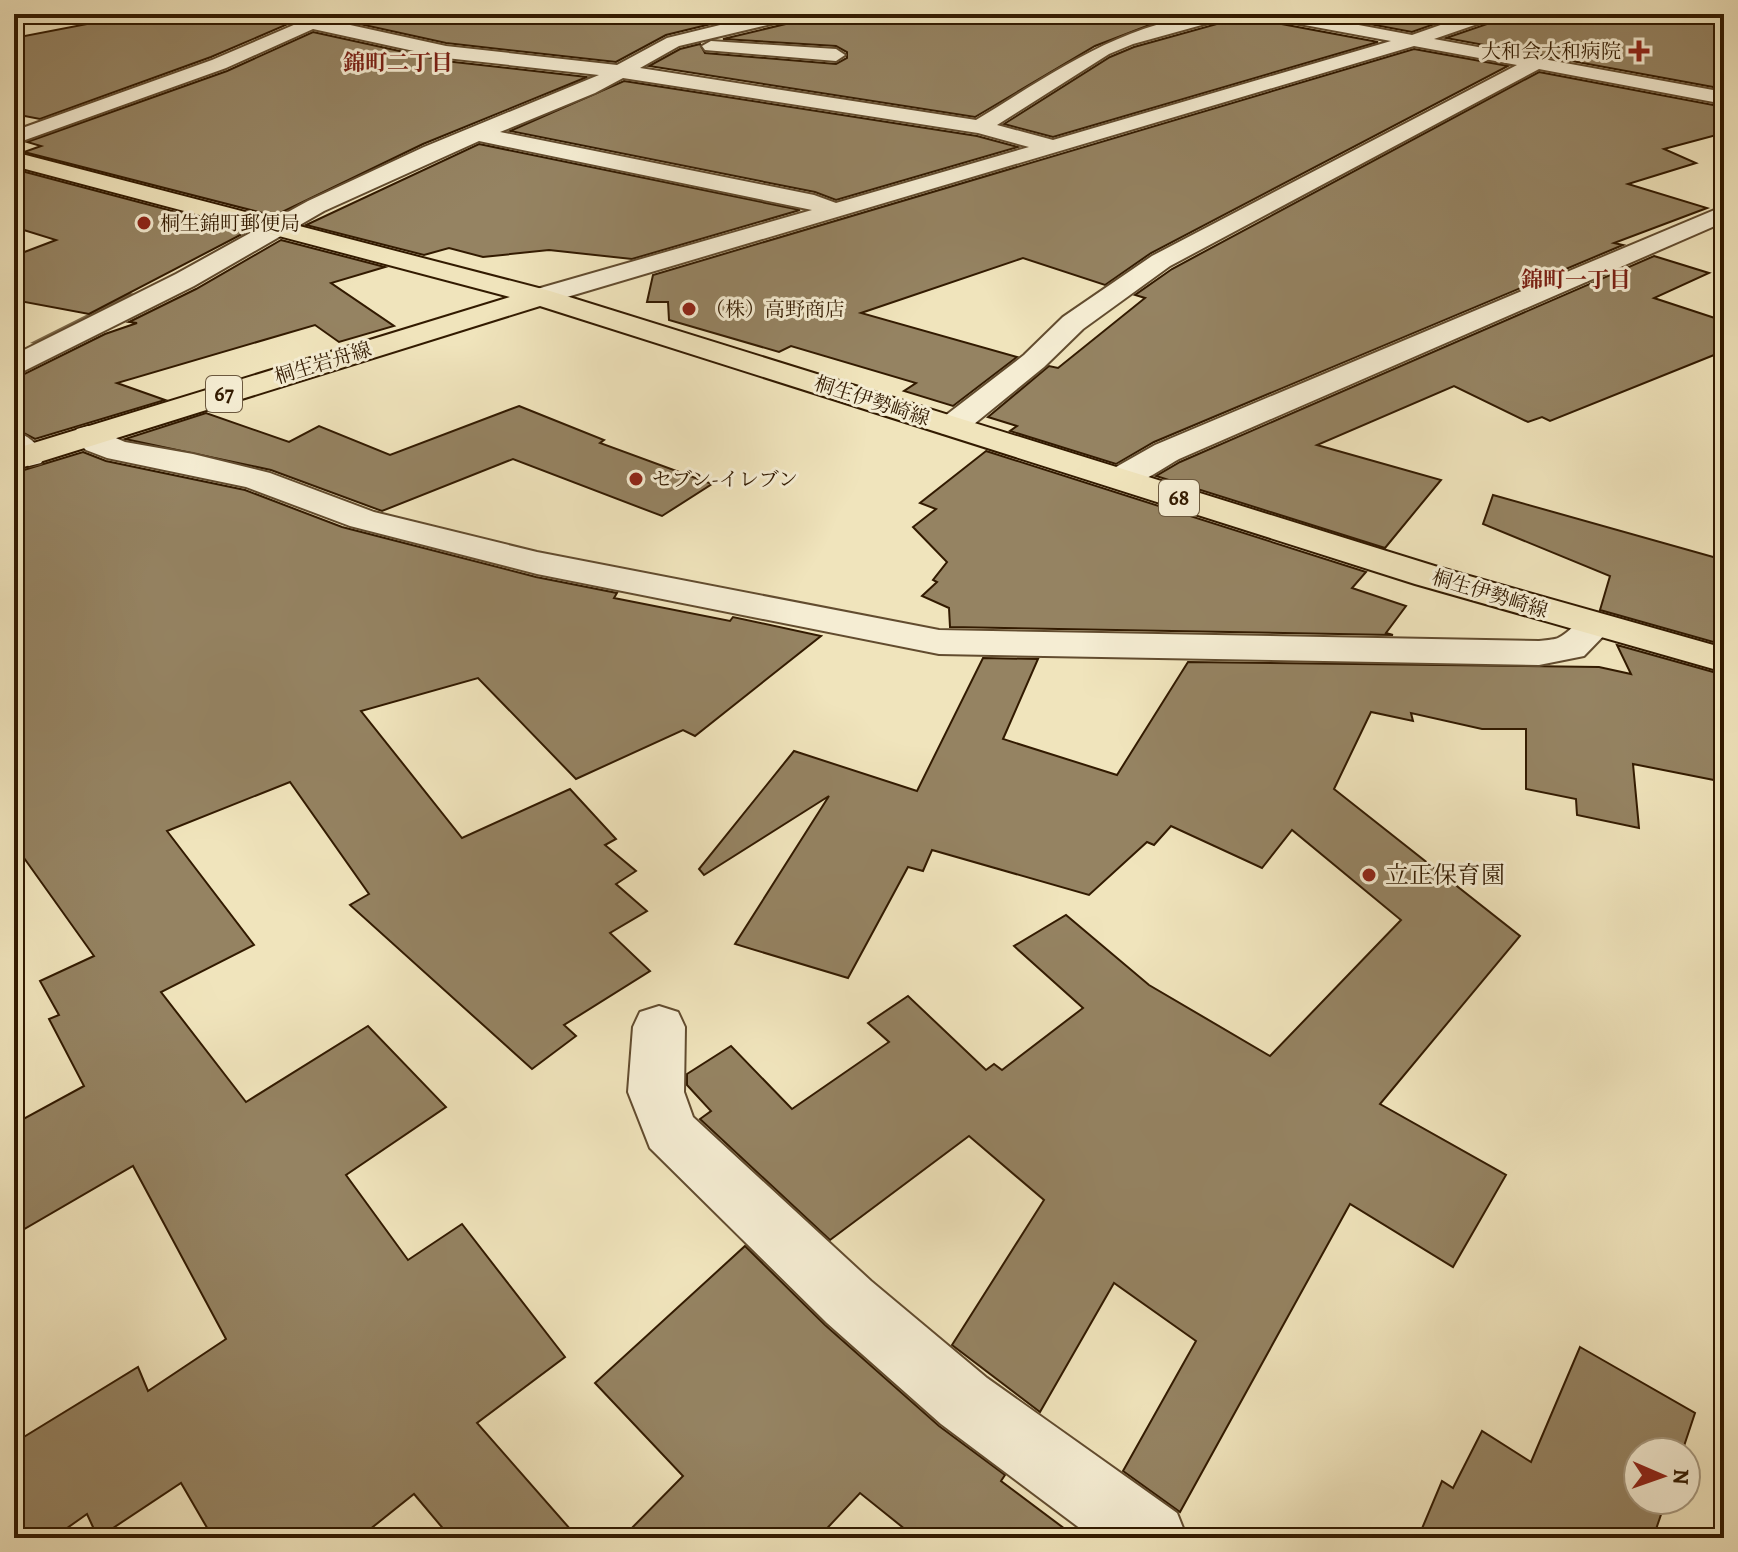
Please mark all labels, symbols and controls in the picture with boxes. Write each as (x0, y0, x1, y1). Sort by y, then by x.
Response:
place label: 大和会大和病院 (1481, 38, 1621, 65)
marker: 大和会大和病院 (1628, 40, 1650, 62)
district label: 錦町二丁目 (343, 48, 453, 78)
place label: 桐生錦町郵便局 (160, 210, 300, 237)
marker: 桐生錦町郵便局 (135, 214, 153, 232)
district label: 錦町一丁目 (1521, 265, 1631, 295)
place label: （株）高野商店 (705, 296, 845, 323)
marker: （株）高野商店 (680, 300, 698, 318)
street label: 桐生岩舟線 (271, 335, 375, 391)
street label: 桐生伊勢崎線 (811, 370, 933, 432)
road number: 67 (206, 376, 242, 412)
place label: セブン-イレブン (652, 466, 798, 493)
marker: セブン-イレブン (627, 470, 645, 488)
road number: 68 (1159, 480, 1199, 516)
street label: 桐生伊勢崎線 (1429, 564, 1551, 624)
place label: 立正保育園 (1385, 859, 1505, 891)
marker: 立正保育園 (1360, 866, 1378, 884)
north arrow (1622, 1436, 1702, 1516)
text: N (1666, 1468, 1696, 1485)

